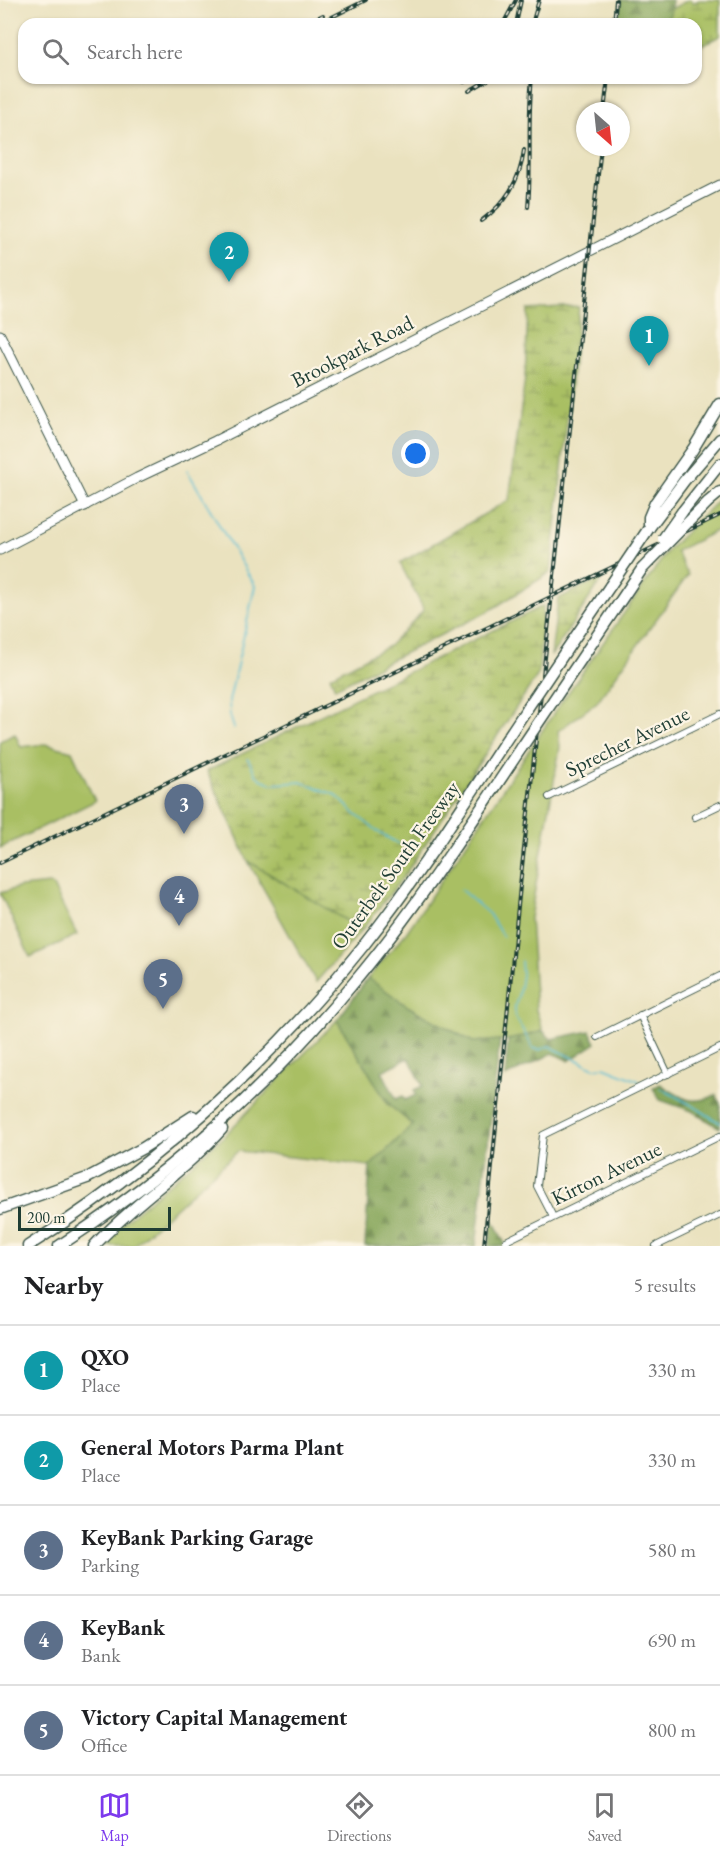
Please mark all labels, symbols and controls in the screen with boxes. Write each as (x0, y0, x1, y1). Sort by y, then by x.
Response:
search box (18, 18, 702, 84)
icon: search (39, 35, 72, 68)
text: Search here (87, 37, 182, 66)
north arrow (576, 102, 630, 156)
pin: 2 (210, 232, 248, 282)
street label: Brookpark Road (286, 308, 418, 393)
pin: 1 (630, 316, 668, 366)
your location (401, 439, 430, 468)
street label: Sprecher Avenue (561, 699, 693, 783)
street label: Outerbelt South Freeway (325, 775, 466, 955)
pin: 3 (164, 784, 204, 834)
pin: 4 (160, 876, 198, 926)
pin: 5 (144, 960, 182, 1009)
street label: Kirton Avenue (547, 1135, 665, 1211)
scale bar (18, 1204, 171, 1232)
text: 200 m (27, 1207, 66, 1228)
text: Nearby (24, 1268, 104, 1302)
text: 5 results (633, 1272, 696, 1298)
text: QXO (81, 1343, 129, 1372)
text: 1 (38, 1357, 49, 1383)
text: 330 m (648, 1357, 696, 1383)
text: Place (81, 1372, 120, 1398)
text: General Motors Parma Plant (81, 1433, 344, 1462)
text: 2 (38, 1447, 49, 1473)
text: 330 m (648, 1447, 696, 1473)
text: Place (81, 1462, 120, 1488)
text: KeyBank Parking Garage (81, 1523, 313, 1552)
text: 3 (38, 1537, 49, 1563)
text: 580 m (648, 1537, 696, 1563)
text: Parking (81, 1552, 139, 1578)
text: KeyBank (81, 1613, 165, 1642)
text: 4 (38, 1627, 49, 1653)
text: 690 m (648, 1627, 696, 1653)
text: Bank (81, 1642, 121, 1668)
text: Victory Capital Management (81, 1703, 347, 1732)
text: 5 (38, 1717, 49, 1743)
text: 800 m (648, 1717, 696, 1743)
text: Office (81, 1732, 127, 1758)
tab: Map (98, 1789, 131, 1846)
tab: Directions (327, 1789, 392, 1846)
tab: Saved (588, 1789, 622, 1846)

